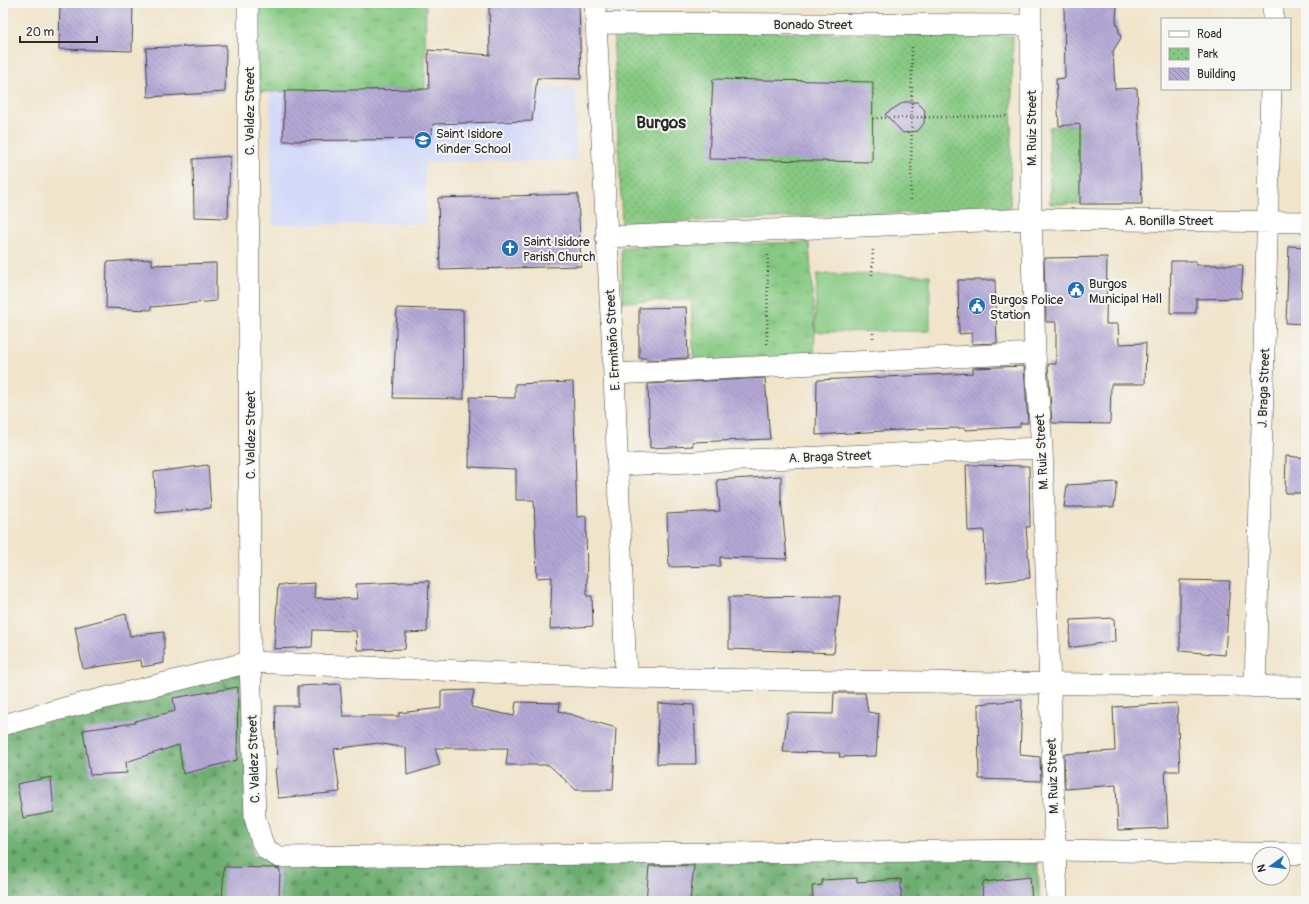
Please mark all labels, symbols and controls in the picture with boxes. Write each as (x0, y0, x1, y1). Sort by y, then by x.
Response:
street label: Bonado Street (774, 17, 853, 33)
scale bar (20, 18, 97, 44)
legend (1161, 18, 1291, 90)
text: 20 m (26, 25, 55, 40)
text: Road (1197, 27, 1222, 42)
text: Park (1197, 47, 1218, 62)
street label: C. Valdez Street (242, 66, 258, 155)
text: Building (1197, 67, 1236, 82)
street label: M. Ruiz Street (1024, 89, 1040, 166)
district label: Burgos (636, 112, 686, 133)
place label: Saint Isidore Kinder School (436, 126, 511, 157)
school or university icon: Saint Isidore Kinder School (413, 130, 433, 150)
street label: A. Bonilla Street (1125, 213, 1214, 229)
place label: Saint Isidore Parish Church (523, 234, 595, 265)
church icon: Saint Isidore Parish Church (500, 238, 520, 258)
place label: Burgos Municipal Hall (1089, 276, 1162, 307)
public building icon: Burgos Municipal Hall (1066, 280, 1086, 300)
street label: E. Ermitaño Street (602, 288, 624, 391)
place label: Burgos Police Station (990, 292, 1064, 323)
public building icon: Burgos Police Station (967, 296, 987, 316)
street label: J. Braga Street (1255, 347, 1273, 428)
street label: C. Valdez Street (243, 390, 259, 479)
street label: M. Ruiz Street (1032, 413, 1052, 490)
street label: A. Braga Street (788, 448, 872, 466)
street label: C. Valdez Street (244, 714, 264, 803)
street label: M. Ruiz Street (1044, 737, 1062, 814)
north arrow (1251, 846, 1291, 886)
text: N (1254, 863, 1269, 873)

